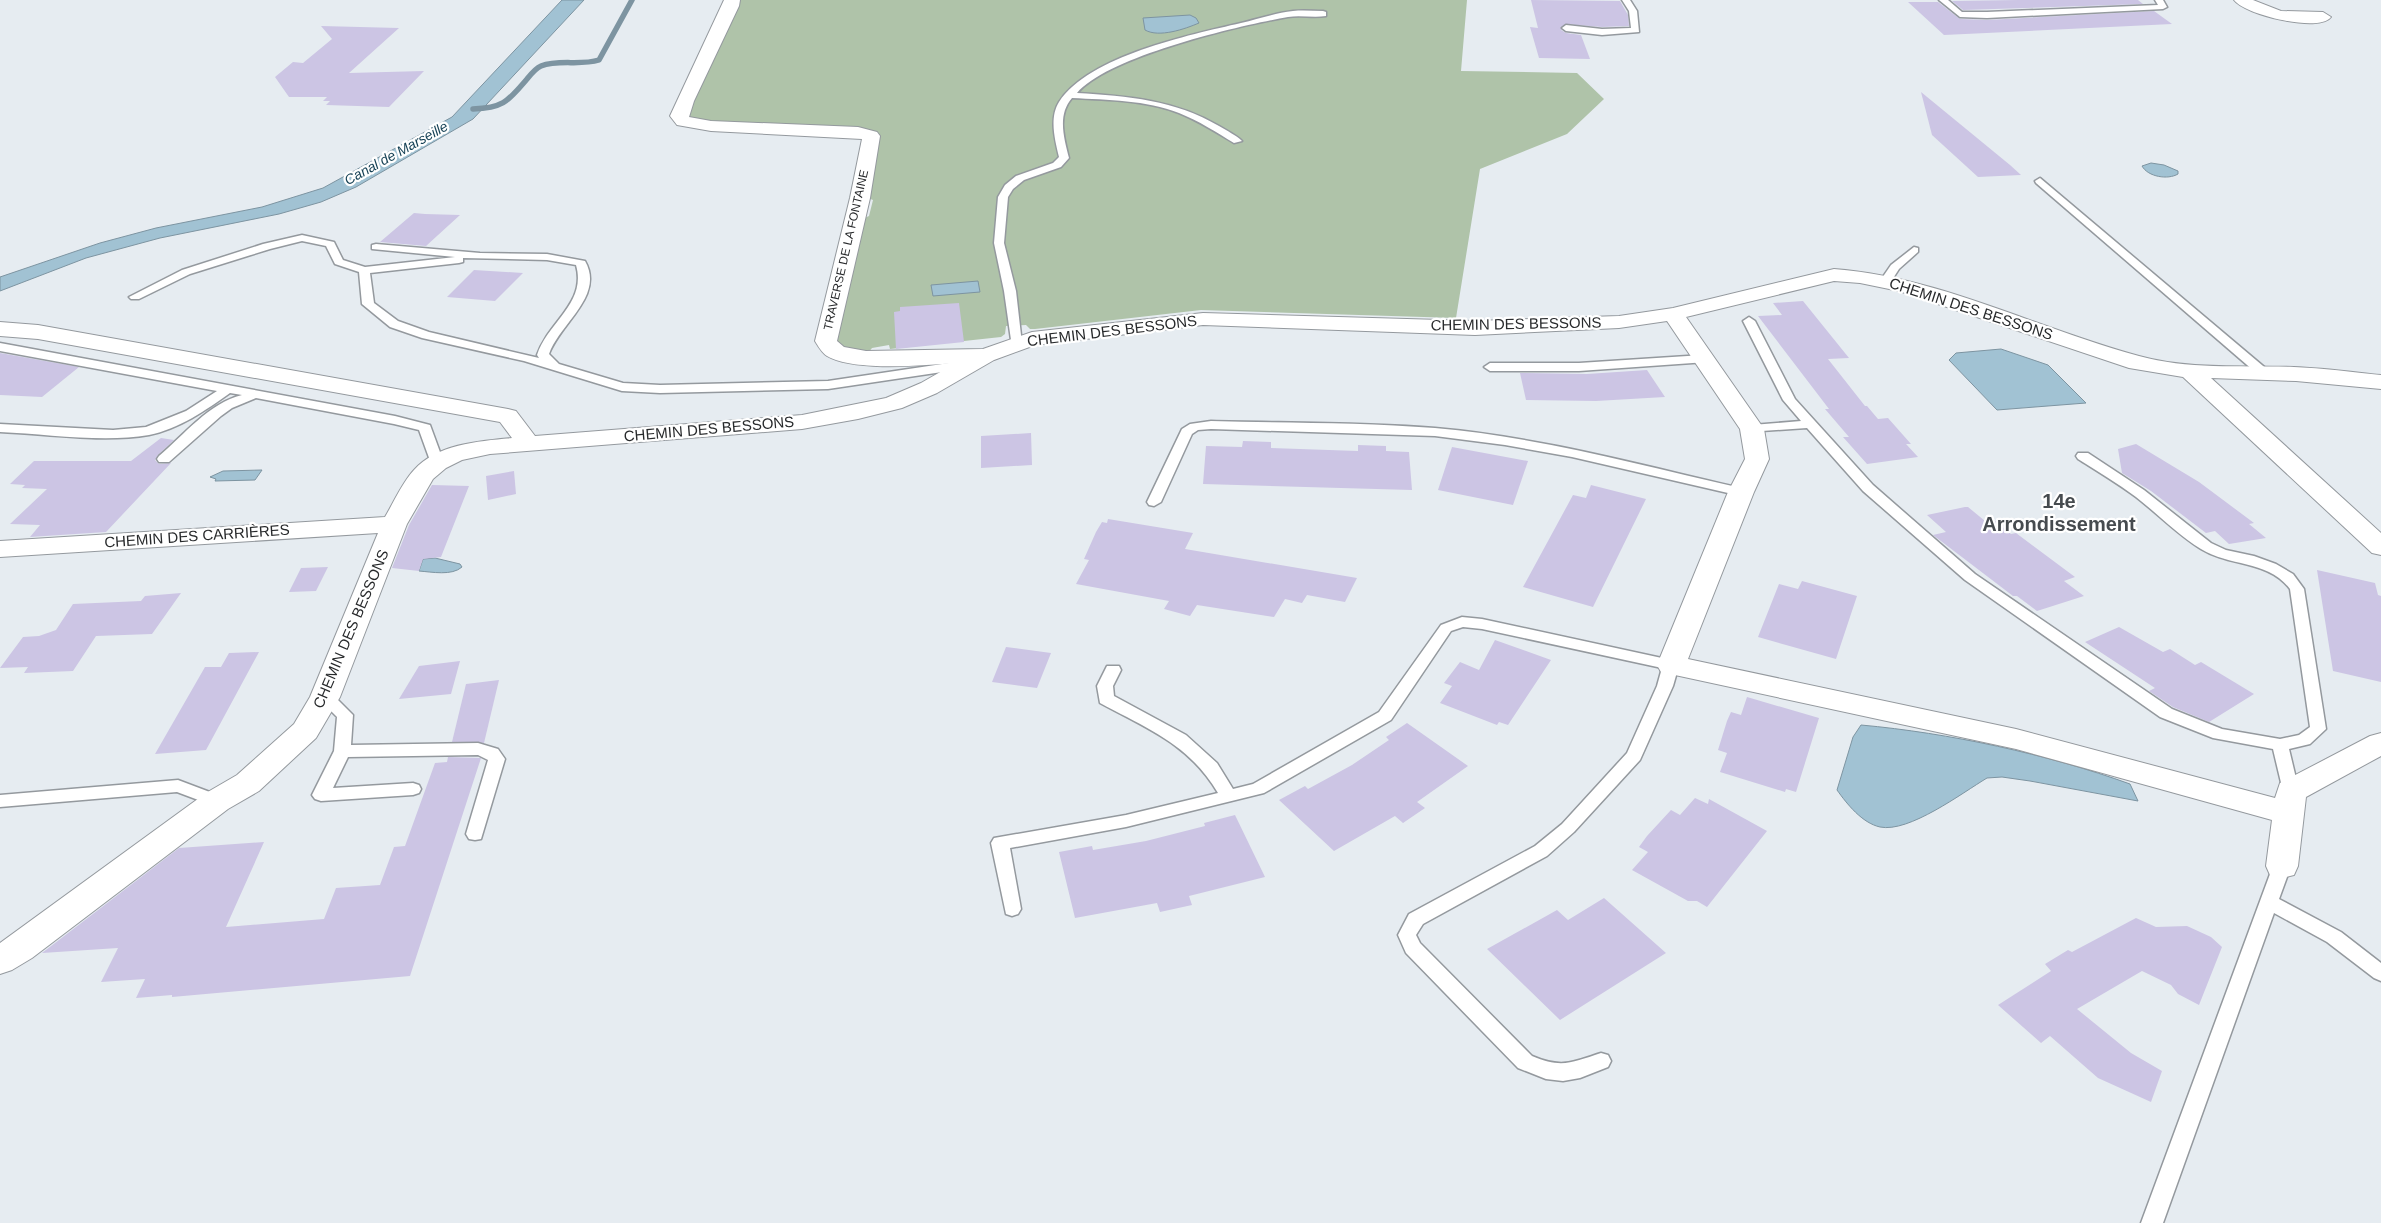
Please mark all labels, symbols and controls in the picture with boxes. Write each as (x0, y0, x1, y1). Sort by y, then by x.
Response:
water label: Canal de Marseille (341, 118, 451, 188)
street label: TRAVERSE DE LA FONTAINE (821, 168, 871, 332)
street label: CHEMIN DES BESSONS (1887, 274, 2055, 343)
street label: CHEMIN DES BESSONS (1026, 312, 1198, 349)
street label: CHEMIN DES BESSONS (1430, 314, 1602, 333)
street label: CHEMIN DES BESSONS (623, 413, 795, 444)
district label: 14e Arrondissement (1982, 490, 2136, 535)
street label: CHEMIN DES CARRIÈRES (104, 521, 290, 550)
street label: CHEMIN DES BESSONS (309, 547, 392, 711)

